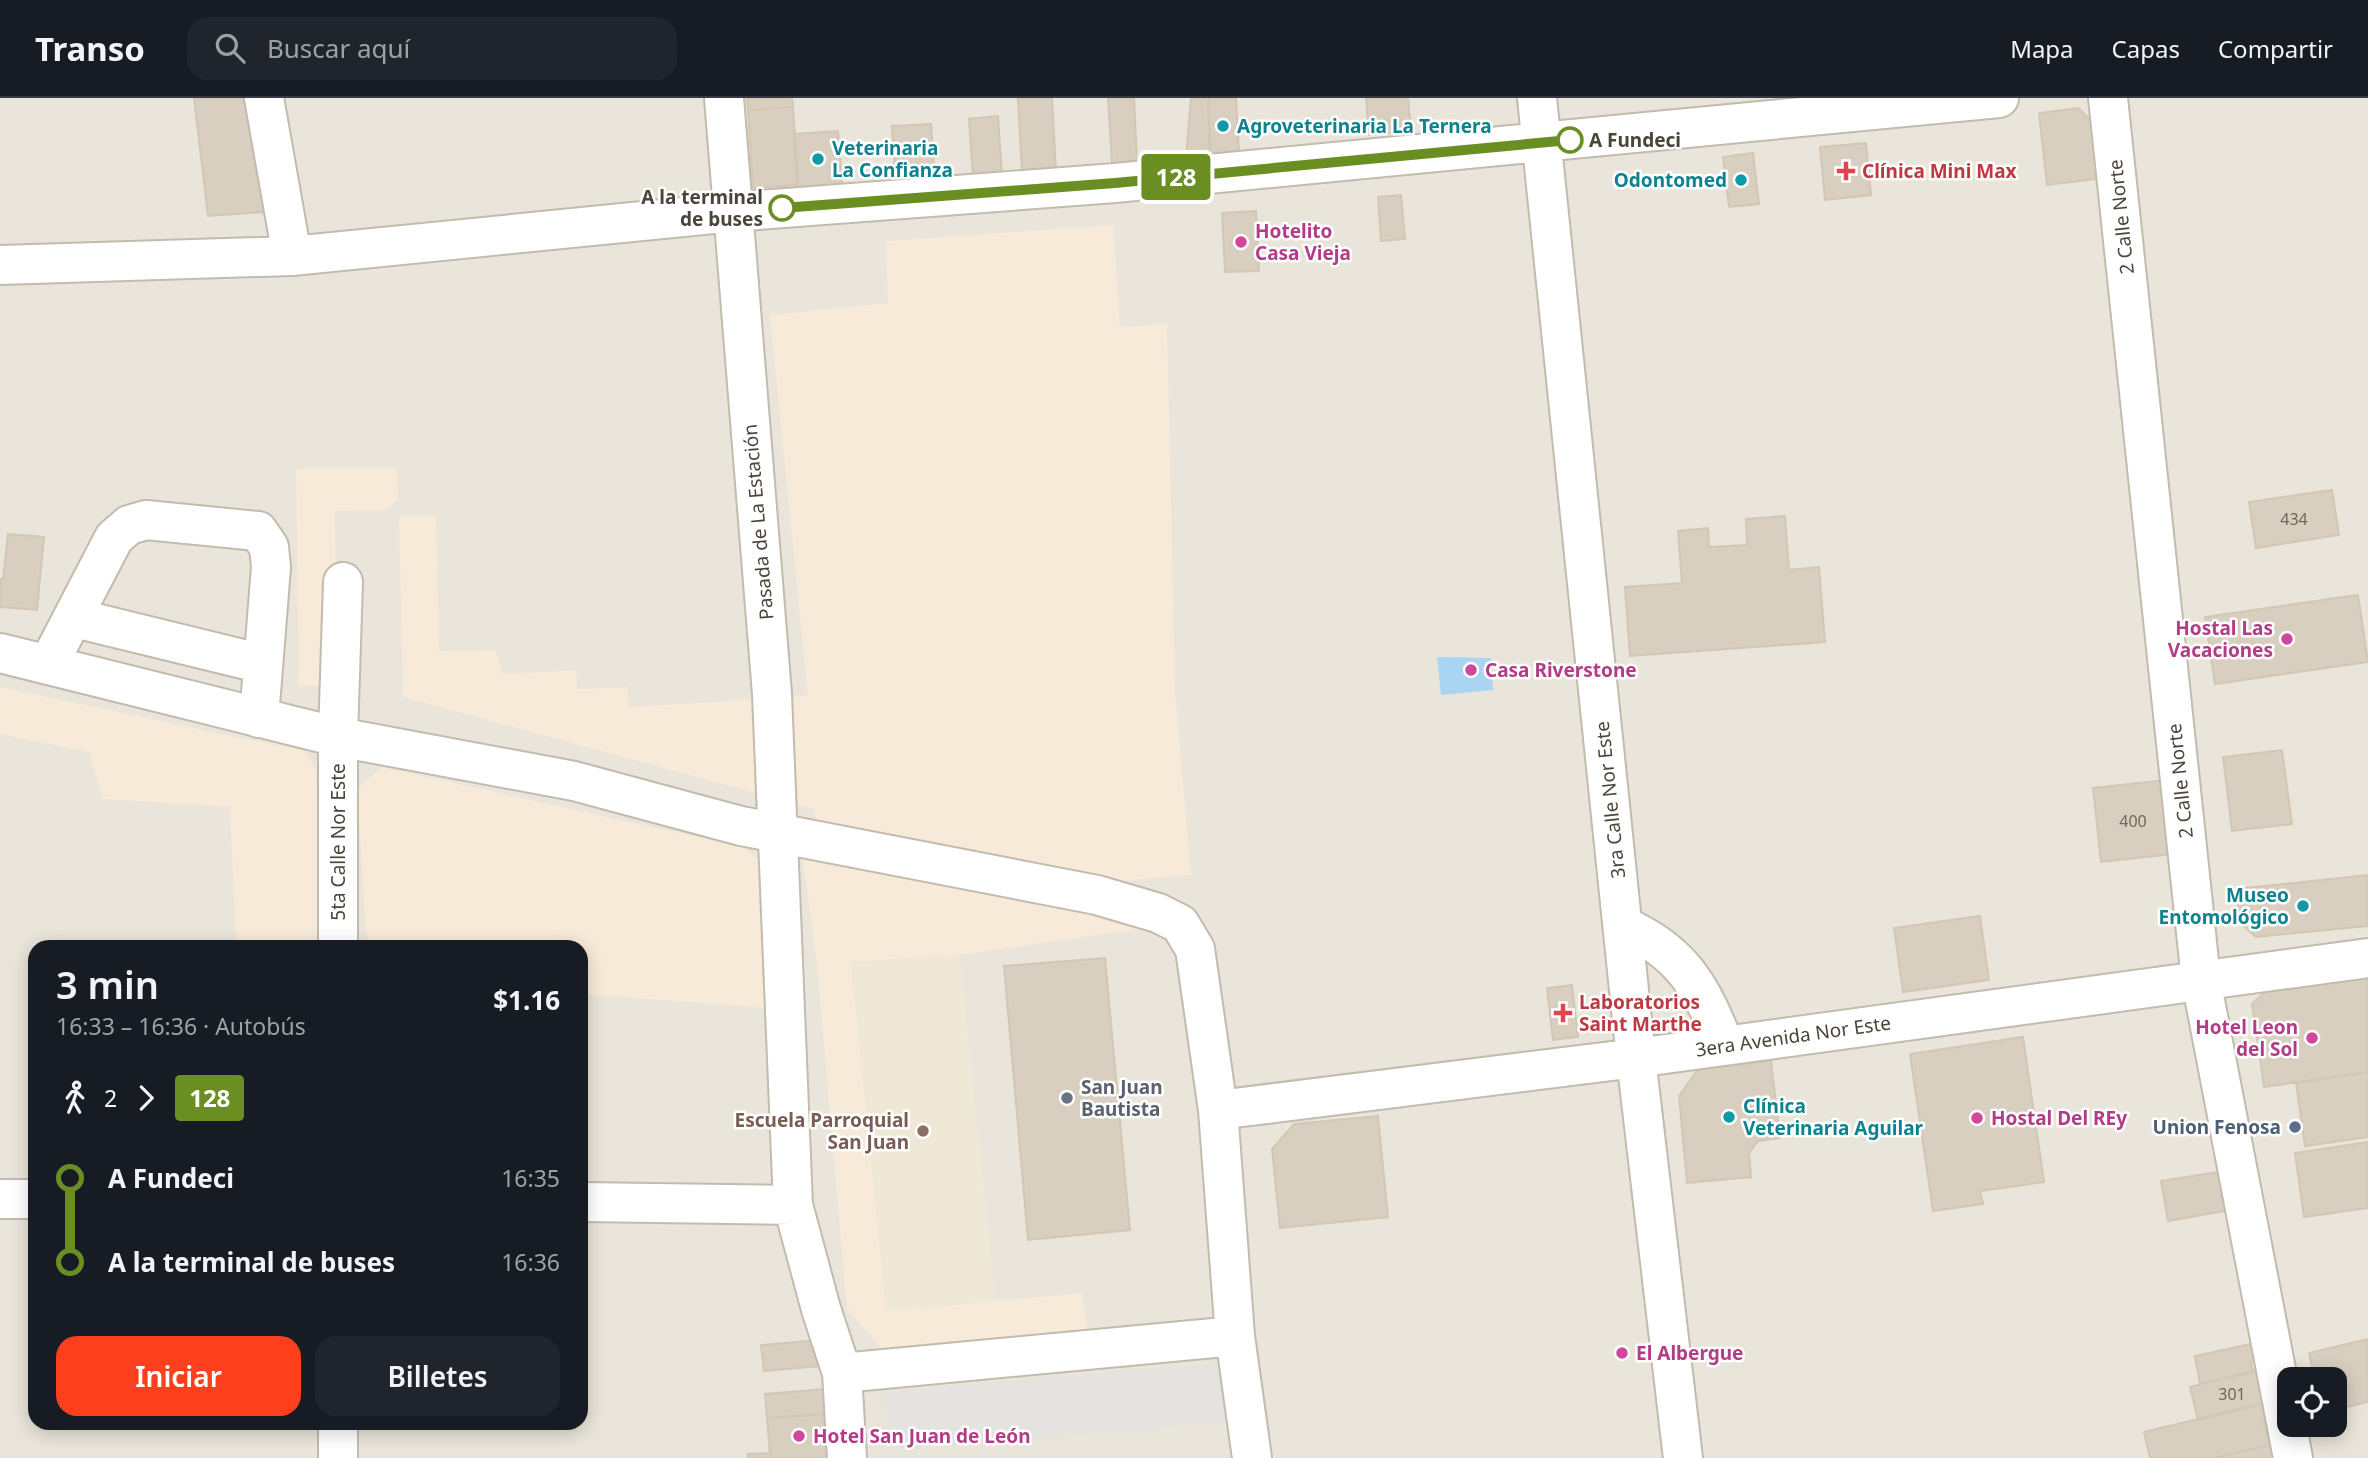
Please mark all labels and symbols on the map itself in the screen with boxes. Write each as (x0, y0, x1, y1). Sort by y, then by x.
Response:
place label: Agroveterinaria La Ternera (1237, 113, 1492, 139)
marker: Agroveterinaria La Ternera (1215, 118, 1231, 134)
marker: A Fundeci (1557, 127, 1583, 153)
place label: A Fundeci (1589, 127, 1681, 153)
place label: Veterinaria La Confianza (832, 135, 953, 183)
marker: Veterinaria La Confianza (810, 151, 826, 167)
line badge: 128 (1136, 154, 1216, 200)
place label: Clínica Mini Max (1862, 158, 2017, 184)
street label: 2 Calle Norte (2102, 158, 2140, 276)
marker: Clínica Mini Max (1836, 161, 1856, 181)
place label: Odontomed (1614, 167, 1727, 193)
marker: Odontomed (1733, 172, 1749, 188)
place label: A la terminal de buses (641, 184, 763, 232)
marker: A la terminal de buses (769, 195, 795, 221)
place label: Hotelito Casa Vieja (1255, 218, 1351, 266)
marker: Hotelito Casa Vieja (1233, 234, 1249, 250)
street label: Pasada de La Estación (736, 423, 780, 621)
house number: 434 (2280, 508, 2308, 530)
place label: Hostal Las Vacaciones (2168, 615, 2273, 663)
marker: Hostal Las Vacaciones (2279, 631, 2295, 647)
place label: Casa Riverstone (1485, 657, 1637, 683)
marker: Casa Riverstone (1463, 662, 1479, 678)
street label: 3ra Calle Nor Este (1589, 720, 1631, 880)
street label: 2 Calle Norte (2161, 722, 2199, 840)
street label: 5ta Calle Nor Este (325, 763, 351, 921)
house number: 400 (2119, 810, 2147, 832)
place label: Museo Entomológico (2159, 882, 2289, 930)
marker: Museo Entomológico (2295, 898, 2311, 914)
place label: Laboratorios Saint Marthe (1579, 989, 1702, 1037)
marker: Laboratorios Saint Marthe (1553, 1003, 1573, 1023)
street label: 3era Avenida Nor Este (1694, 1009, 1892, 1063)
place label: Hotel Leon del Sol (2195, 1014, 2298, 1062)
marker: Hotel Leon del Sol (2304, 1030, 2320, 1046)
place label: San Juan Bautista (1081, 1074, 1163, 1122)
marker: San Juan Bautista (1059, 1090, 1075, 1106)
place label: Clínica Veterinaria Aguilar (1743, 1093, 1924, 1141)
place label: Hostal Del REy (1991, 1105, 2127, 1131)
place label: Escuela Parroquial San Juan (735, 1107, 909, 1155)
marker: Clínica Veterinaria Aguilar (1721, 1109, 1737, 1125)
marker: Hostal Del REy (1969, 1110, 1985, 1126)
place label: Union Fenosa (2153, 1114, 2281, 1140)
marker: Union Fenosa (2287, 1119, 2303, 1135)
marker: Escuela Parroquial San Juan (915, 1123, 931, 1139)
place label: El Albergue (1636, 1340, 1743, 1366)
marker: El Albergue (1614, 1345, 1630, 1361)
house number: 301 (2218, 1383, 2246, 1405)
place label: Hotel San Juan de León (813, 1423, 1031, 1449)
marker: Hotel San Juan de León (791, 1428, 807, 1444)

